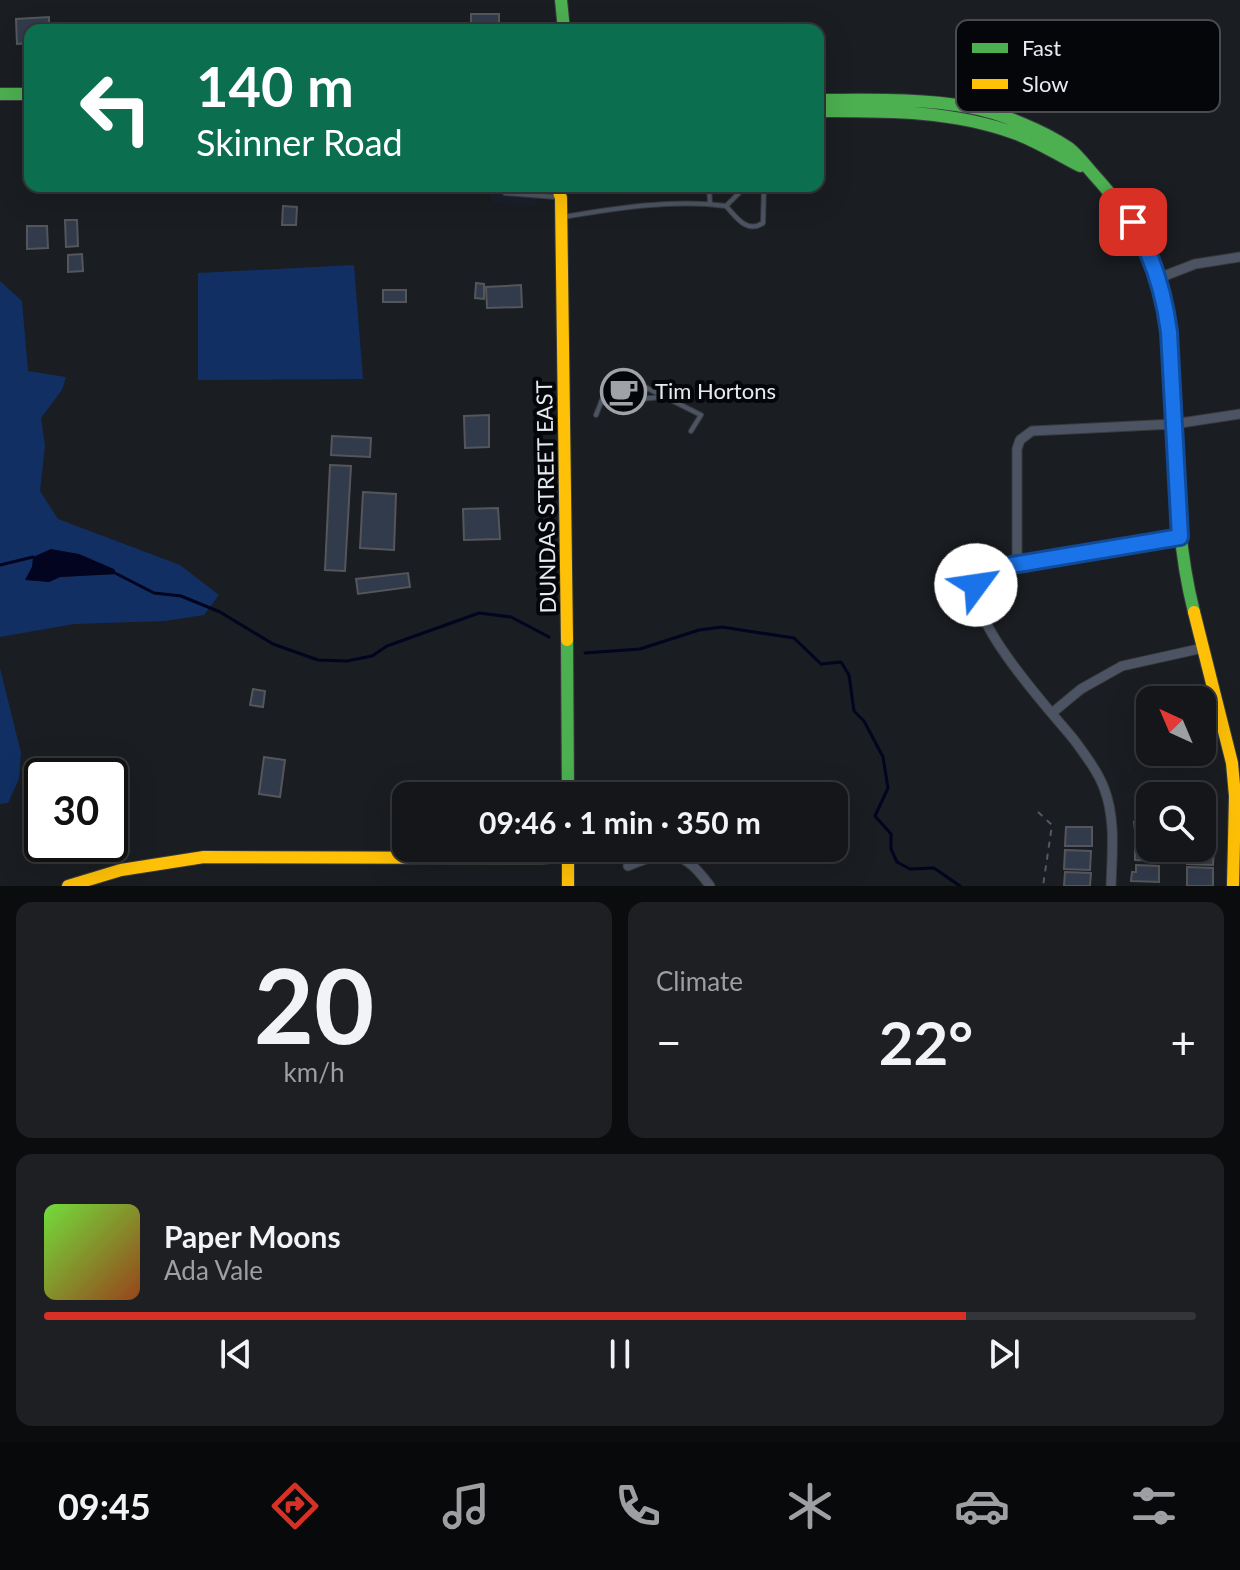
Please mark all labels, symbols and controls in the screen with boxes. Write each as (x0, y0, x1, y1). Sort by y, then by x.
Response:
legend (956, 20, 1220, 112)
text: Fast (1022, 34, 1061, 61)
text: 140 m (196, 52, 354, 119)
icon: left (64, 56, 168, 160)
text: Slow (1022, 70, 1069, 97)
text: Skinner Road (196, 120, 403, 164)
pin (1099, 188, 1167, 256)
icon: arrive (1111, 200, 1155, 244)
cafe icon: Tim Hortons (600, 367, 648, 415)
place label: Tim Hortons (655, 377, 776, 404)
street label: DUNDAS STREET EAST (530, 380, 561, 614)
position arrow (934, 543, 1018, 627)
north arrow (1136, 686, 1216, 766)
map controls (1136, 686, 1216, 862)
speed limit sign: 30 (24, 758, 128, 862)
button: search (1136, 782, 1216, 862)
text: 09:46 · 1 min · 350 m (479, 804, 761, 840)
text: 20 (254, 941, 374, 1066)
text: Climate (656, 965, 743, 997)
text: 22° (879, 1006, 973, 1078)
text: − (656, 1016, 682, 1068)
text: + (1170, 1016, 1196, 1068)
text: km/h (284, 1056, 344, 1088)
text: Paper Moons (164, 1218, 341, 1254)
text: Ada Vale (164, 1254, 263, 1286)
icon: previous (214, 1332, 258, 1376)
icon: pause (598, 1332, 642, 1376)
icon: next (982, 1332, 1026, 1376)
icon: directions (267, 1478, 323, 1534)
icon: music (438, 1478, 494, 1534)
icon: phone (610, 1478, 666, 1534)
icon: climate (782, 1478, 838, 1534)
icon: car (954, 1478, 1010, 1534)
icon: filters (1126, 1478, 1182, 1534)
text: 09:45 (58, 1484, 151, 1528)

